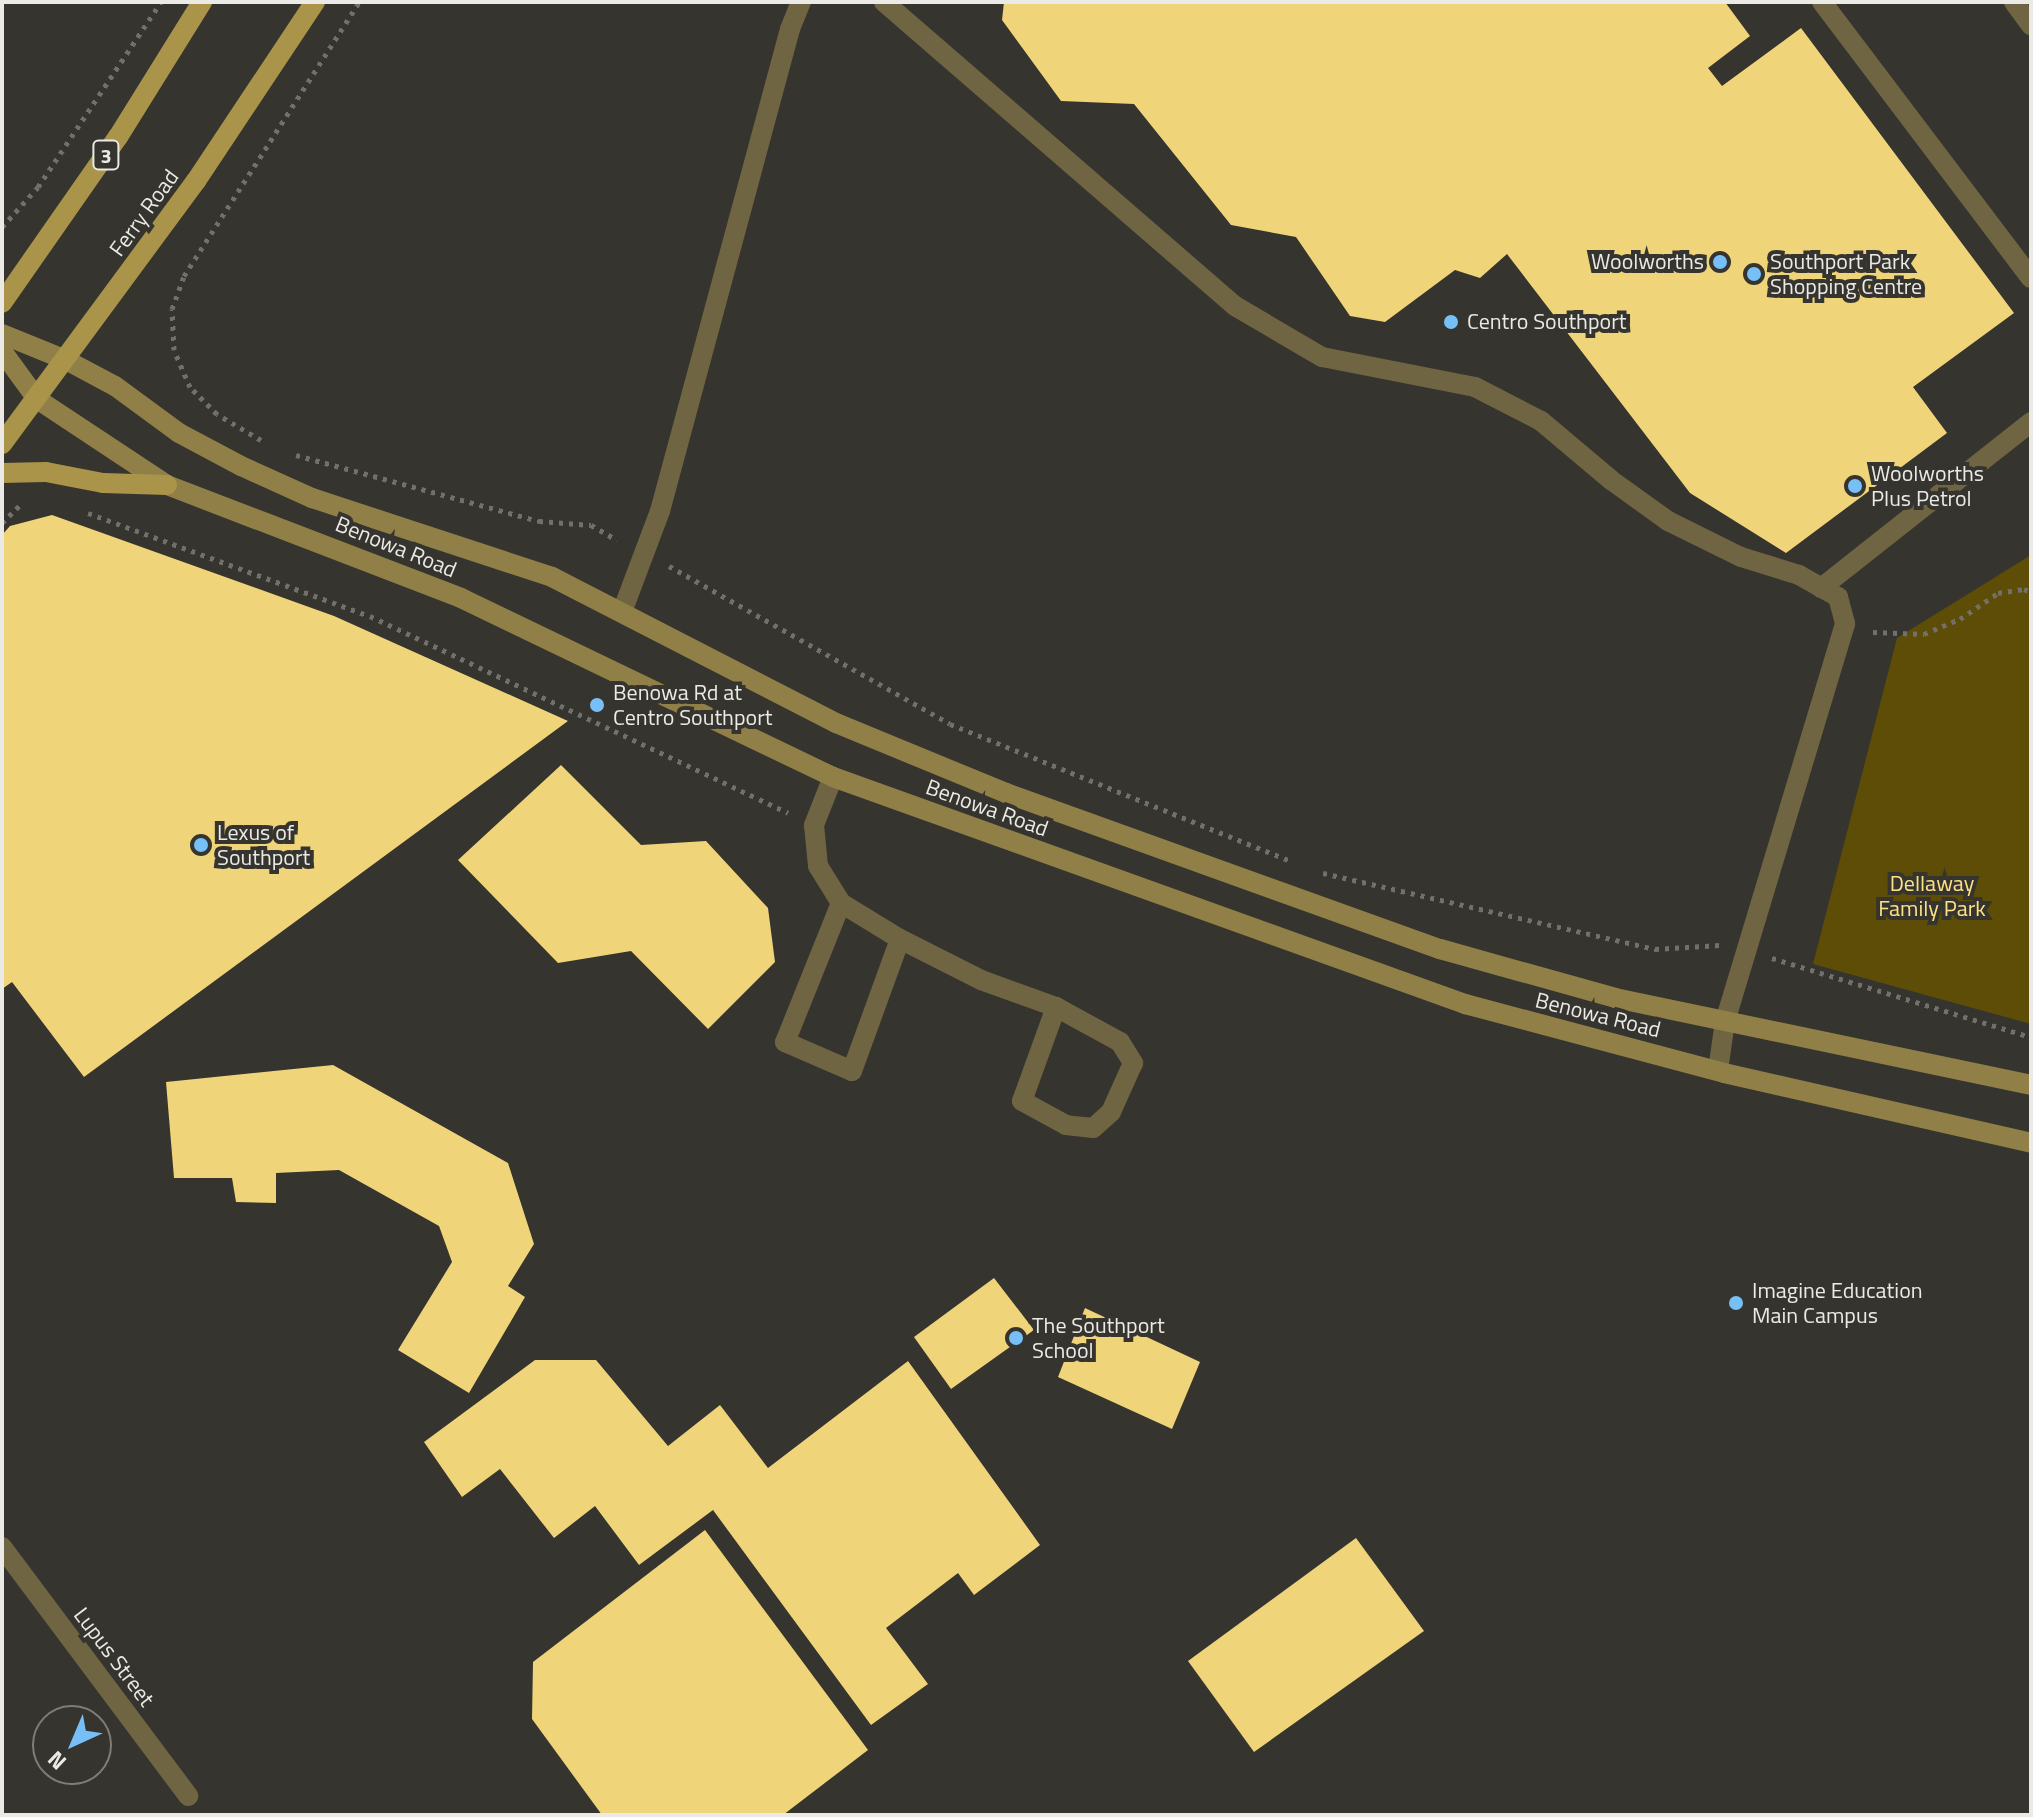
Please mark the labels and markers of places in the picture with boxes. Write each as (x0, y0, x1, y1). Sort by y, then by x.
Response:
place label: Southport Park Shopping Centre (1770, 248, 1922, 300)
place label: Woolworths (1591, 249, 1704, 275)
marker: Woolworths (1711, 253, 1729, 271)
marker: Southport Park Shopping Centre (1745, 265, 1763, 283)
place label: Centro Southport (1467, 309, 1626, 335)
marker: Centro Southport (1442, 313, 1460, 331)
place label: Woolworths Plus Petrol (1871, 460, 1984, 512)
marker: Woolworths Plus Petrol (1846, 477, 1864, 495)
place label: Benowa Rd at Centro Southport (613, 679, 772, 730)
marker: Benowa Rd at Centro Southport (588, 696, 606, 714)
place label: Lexus of Southport (217, 819, 310, 870)
marker: Lexus of Southport (192, 836, 210, 854)
place label: Imagine Education Main Campus (1752, 1277, 1923, 1328)
marker: Imagine Education Main Campus (1727, 1294, 1745, 1312)
place label: The Southport School (1032, 1312, 1165, 1364)
marker: The Southport School (1007, 1329, 1025, 1347)

